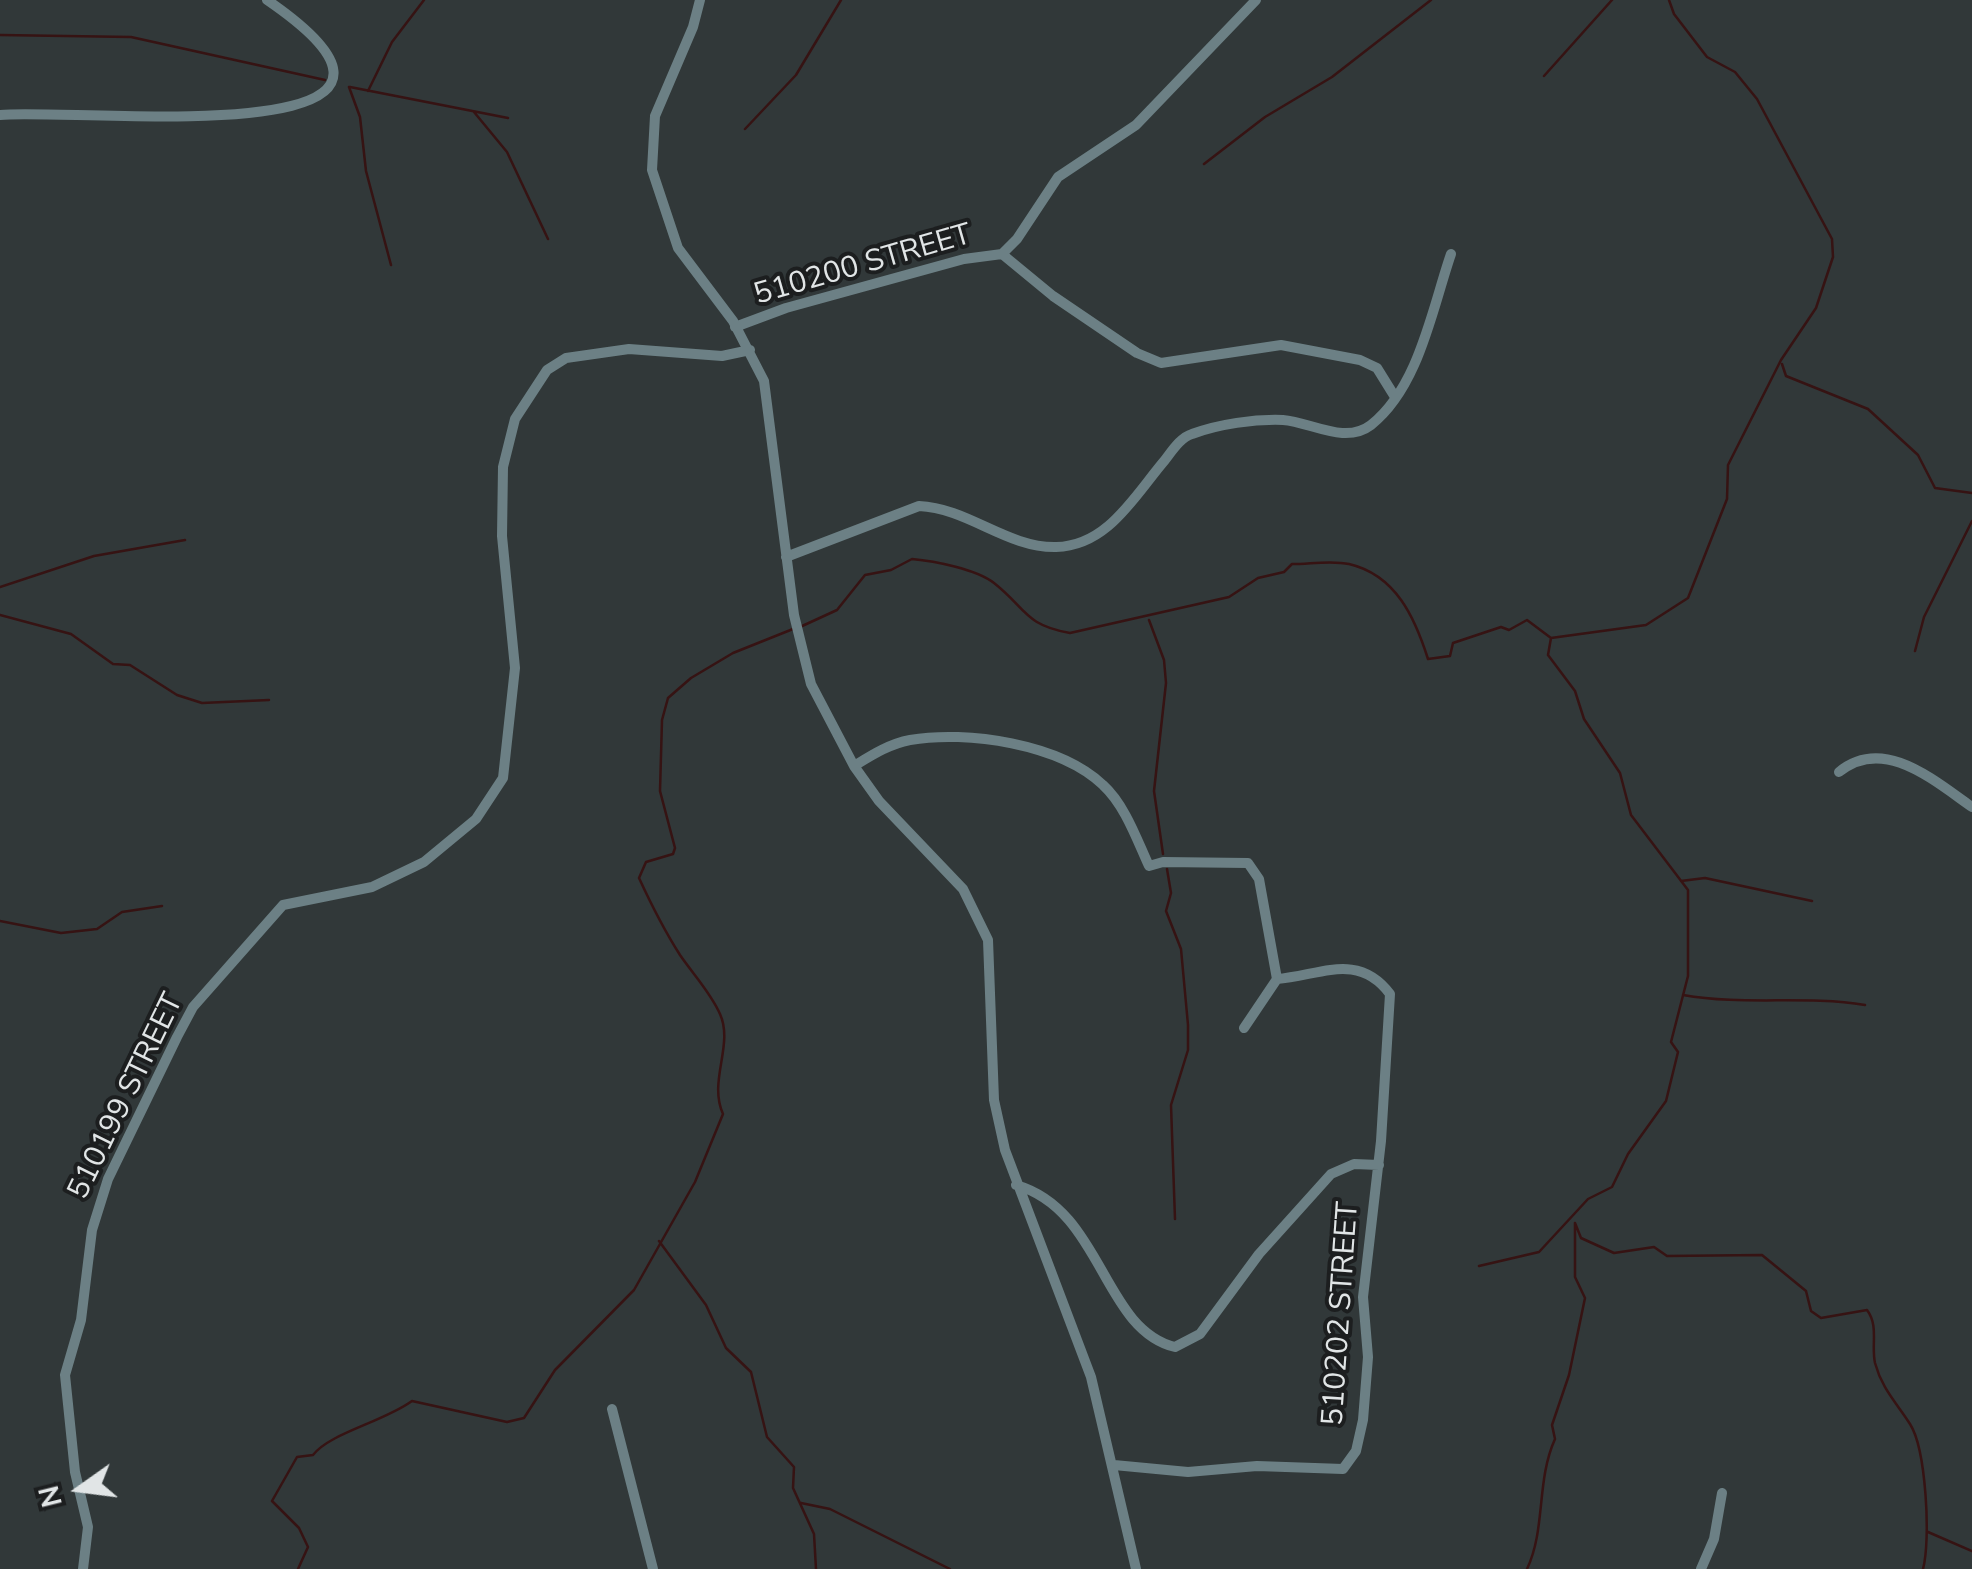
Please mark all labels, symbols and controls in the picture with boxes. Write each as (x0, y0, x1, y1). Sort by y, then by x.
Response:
street label: 510200 STREET (750, 218, 976, 314)
street label: 510199 STREET (62, 988, 192, 1206)
street label: 510202 STREET (1316, 1201, 1368, 1427)
north arrow (30, 1439, 130, 1539)
text: N (30, 1482, 72, 1511)

